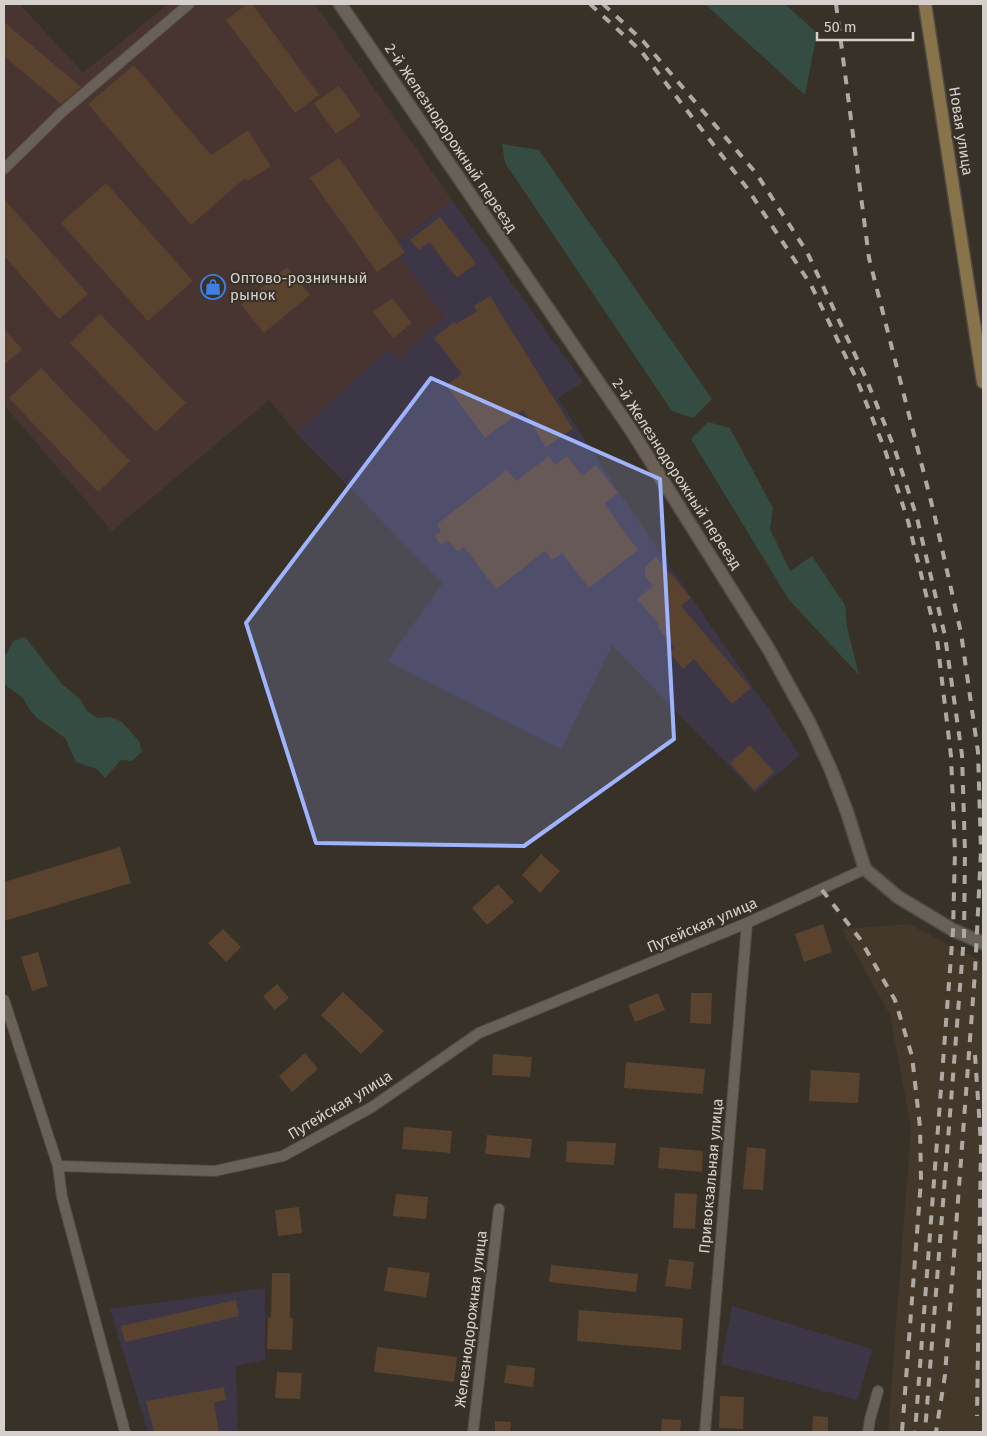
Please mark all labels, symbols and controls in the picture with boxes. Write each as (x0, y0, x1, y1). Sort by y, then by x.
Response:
scale bar (817, 10, 913, 42)
text: 50 m (824, 18, 857, 36)
street label: 2-й Железнодорожный переезд (381, 40, 521, 236)
street label: Новая улица (945, 85, 977, 177)
place label: Оптово-розничный рынок (230, 269, 367, 304)
shop icon: Оптово-розничный рынок (200, 274, 226, 300)
street label: 2-й Железнодорожный переезд (608, 375, 746, 573)
street label: Путейская улица (644, 894, 760, 956)
street label: Путейская улица (285, 1067, 395, 1143)
street label: Привокзальная улица (695, 1098, 727, 1254)
street label: Железнодорожная улица (451, 1230, 491, 1408)

